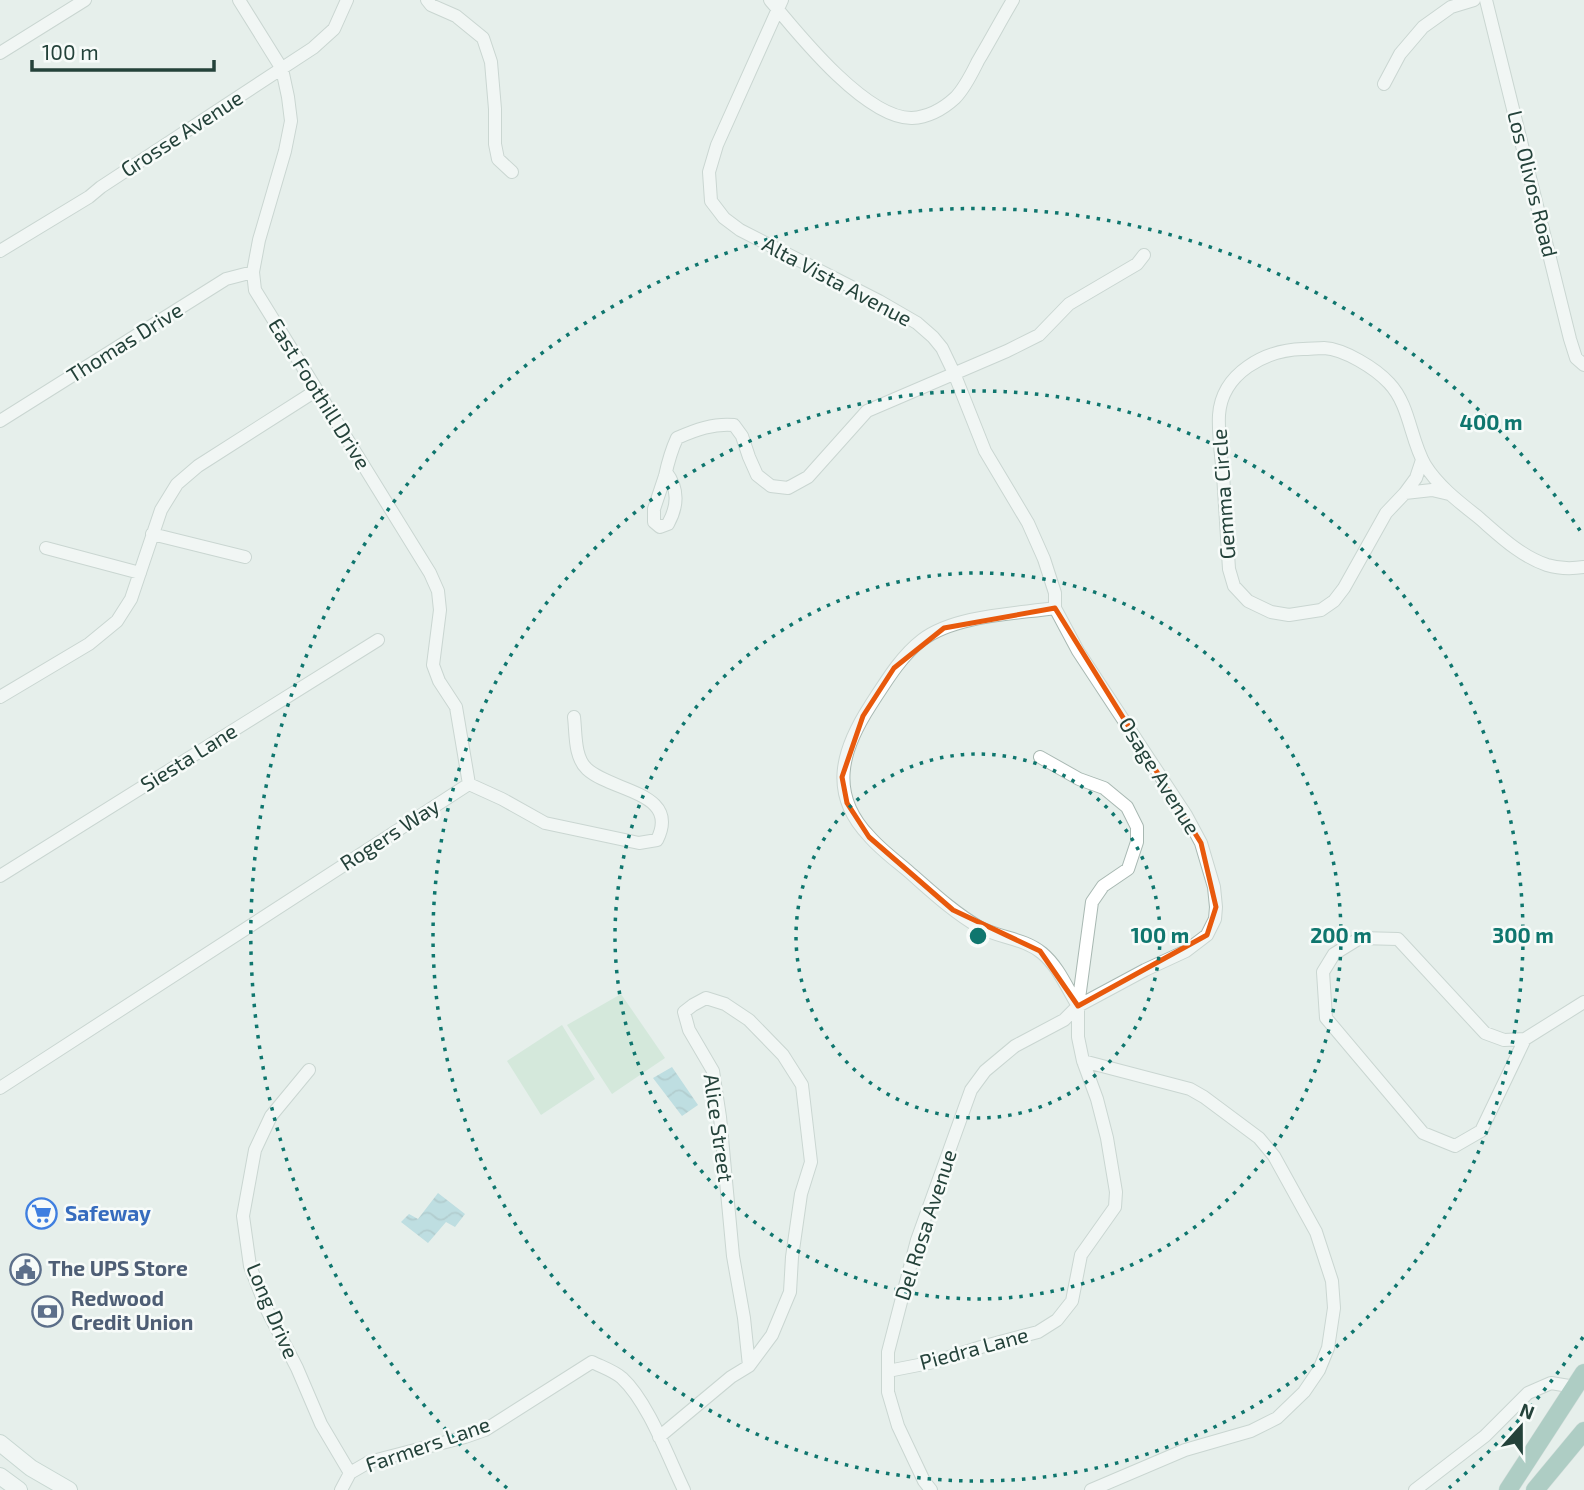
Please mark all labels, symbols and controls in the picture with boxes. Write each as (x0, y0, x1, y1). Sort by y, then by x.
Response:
scale bar (32, 28, 214, 72)
text: 100 m (42, 39, 99, 64)
street label: Grosse Avenue (115, 84, 247, 181)
street label: Los Olivos Road (1503, 108, 1564, 260)
street label: Alta Vista Avenue (759, 231, 917, 331)
street label: Thomas Drive (62, 296, 187, 387)
street label: East Foothill Drive (264, 313, 377, 473)
text: 400 m (1460, 409, 1522, 434)
street label: Gemma Circle (1205, 428, 1240, 560)
street label: Osage Avenue (1114, 712, 1206, 839)
street label: Siesta Lane (135, 717, 241, 796)
street label: Rogers Way (335, 792, 444, 875)
text: 100 m (1131, 922, 1189, 947)
text: 200 m (1310, 922, 1372, 947)
text: 300 m (1492, 922, 1554, 947)
centre of rings (966, 924, 990, 948)
street label: Alice Street (700, 1072, 739, 1183)
street label: Del Rosa Avenue (888, 1146, 961, 1303)
supermarket icon: Safeway (25, 1197, 59, 1231)
place label: Safeway (65, 1200, 151, 1226)
public building icon: The UPS Store (8, 1252, 42, 1286)
place label: The UPS Store (48, 1255, 188, 1280)
street label: Long Drive (242, 1259, 305, 1362)
place label: Redwood Credit Union (71, 1285, 193, 1334)
bank icon: Redwood Credit Union (31, 1294, 65, 1328)
street label: Piedra Lane (917, 1321, 1031, 1374)
north arrow (1486, 1392, 1556, 1462)
text: N (1517, 1397, 1538, 1424)
street label: Farmers Lane (362, 1411, 493, 1477)

